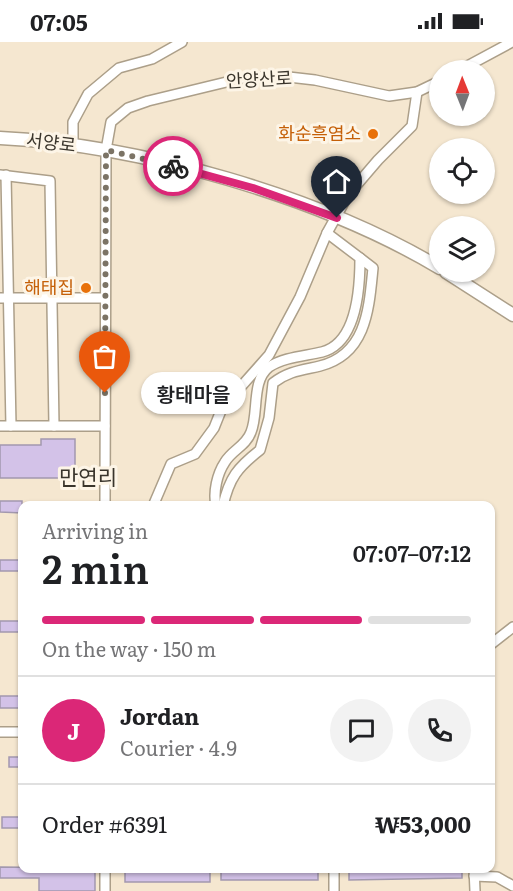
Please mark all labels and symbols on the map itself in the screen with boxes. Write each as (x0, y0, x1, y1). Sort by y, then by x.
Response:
north arrow (429, 60, 495, 126)
street label: 안양산로 (225, 63, 293, 94)
place label: 화순흑염소 (278, 119, 361, 146)
street label: 서양로 (25, 125, 77, 158)
marker: 화순흑염소 (366, 127, 380, 141)
courier (143, 136, 203, 196)
pin (311, 156, 362, 218)
place label: 해태집 (24, 273, 74, 300)
marker: 해태집 (79, 281, 93, 295)
pin (79, 331, 130, 393)
callout: 황태마을 (141, 372, 246, 414)
district label: 만연리 (59, 460, 117, 491)

